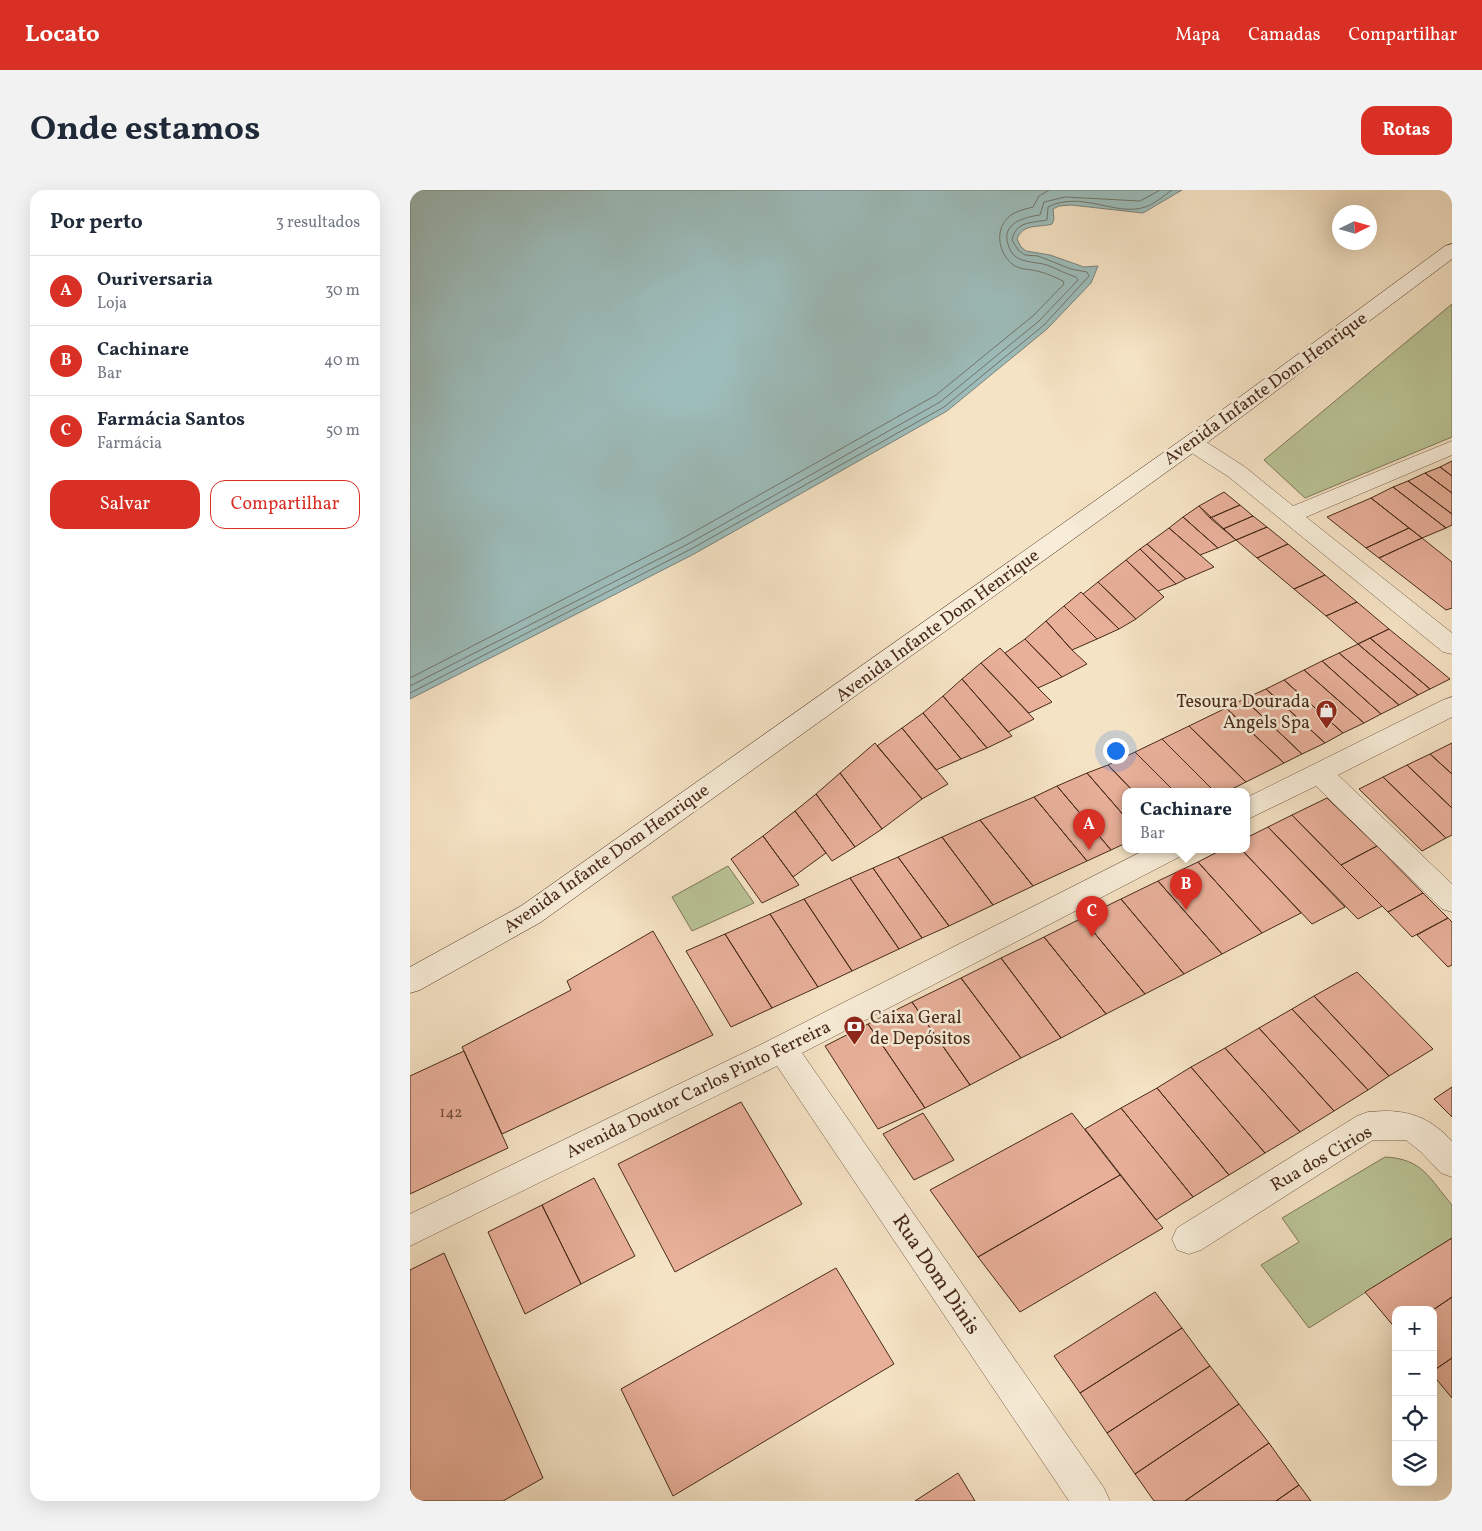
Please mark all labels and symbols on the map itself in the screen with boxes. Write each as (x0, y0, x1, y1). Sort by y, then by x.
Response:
north arrow (1332, 205, 1377, 250)
street label: Avenida Infante Dom Henrique (1159, 307, 1373, 472)
street label: Avenida Infante Dom Henrique (831, 544, 1045, 709)
place label: Tesoura Dourada Angels Spa (1176, 690, 1310, 736)
shop icon: Tesoura Dourada Angels Spa (1314, 699, 1338, 730)
your location (1103, 738, 1129, 764)
street label: Avenida Infante Dom Henrique (499, 778, 715, 940)
pin: A (1073, 809, 1105, 850)
pin: B (1170, 869, 1202, 910)
pin: C (1076, 896, 1108, 937)
place label: Caixa Geral de Depósitos (870, 1006, 970, 1052)
street label: Avenida Doutor Carlos Pinto Ferreira (562, 1015, 835, 1166)
bank icon: Caixa Geral de Depósitos (842, 1015, 866, 1046)
house number: 142 (440, 1103, 462, 1124)
street label: Rua dos Cirios (1266, 1120, 1377, 1198)
street label: Rua Dom Dinis (885, 1209, 987, 1341)

